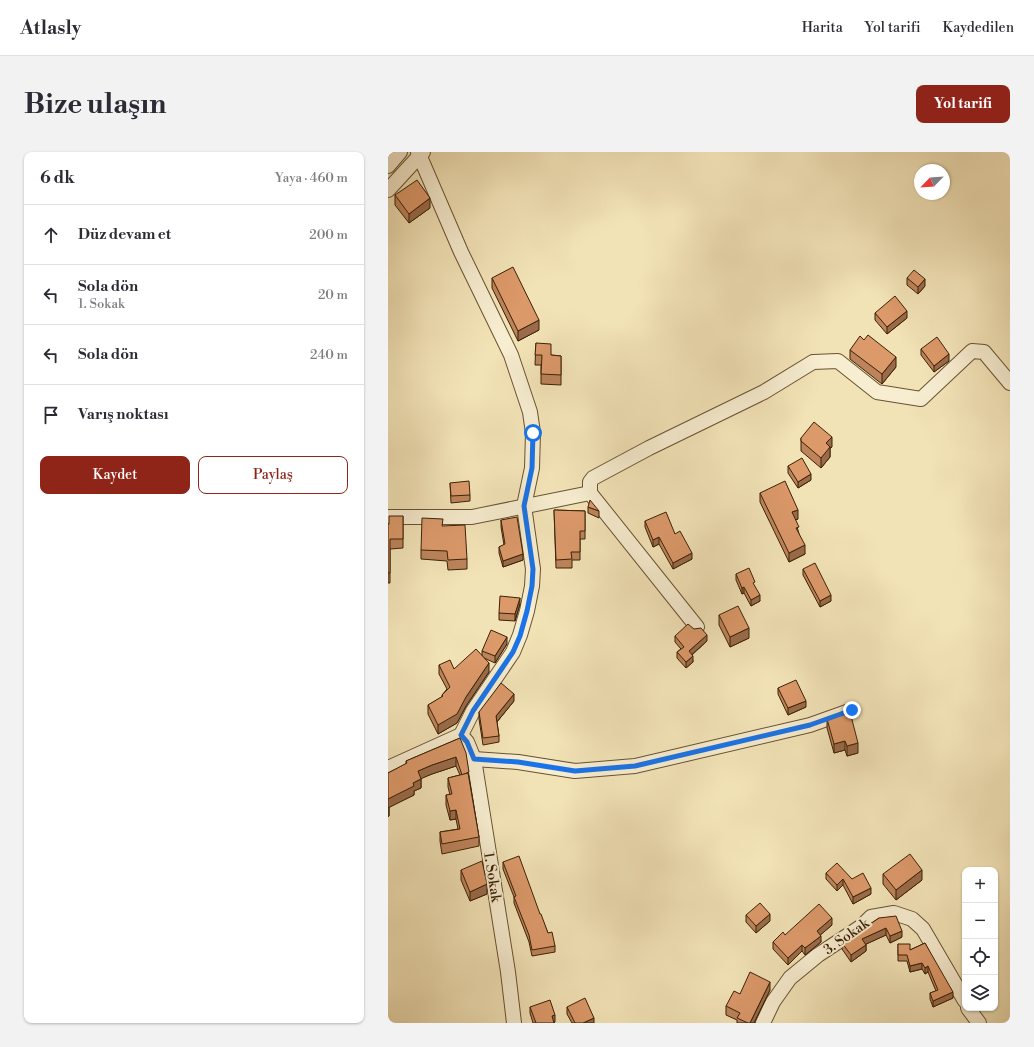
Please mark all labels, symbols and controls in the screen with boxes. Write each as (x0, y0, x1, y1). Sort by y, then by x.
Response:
text: Atlasly (20, 16, 81, 40)
text: Harita (802, 19, 843, 37)
text: Yol tarifi (865, 19, 921, 37)
text: Kaydedilen (943, 19, 1014, 37)
button: Yol tarifi (916, 85, 1010, 123)
text: Bize ulaşın (24, 87, 166, 122)
north arrow (914, 164, 950, 200)
text: 6 dk (40, 167, 75, 189)
text: Yaya · 460 m (275, 170, 348, 186)
icon: ahead (40, 224, 62, 246)
text: Düz devam et (78, 225, 171, 244)
text: 200 m (309, 227, 348, 243)
text: Sola dön (78, 277, 138, 296)
icon: left (40, 284, 62, 306)
text: 20 m (318, 287, 348, 303)
text: 1. Sokak (78, 296, 125, 312)
icon: left (40, 344, 62, 366)
text: Sola dön (78, 345, 138, 364)
text: 240 m (310, 347, 348, 363)
icon: arrive (40, 404, 62, 426)
text: Varış noktası (78, 405, 169, 424)
route start (524, 424, 542, 442)
button: Kaydet (40, 456, 190, 494)
button: Paylaş (198, 456, 348, 494)
route end (843, 701, 861, 719)
street label: 1. Sokak (479, 851, 505, 904)
map controls (962, 867, 998, 1011)
button: + (962, 867, 998, 903)
button: − (962, 903, 998, 939)
street label: 3. Sokak (820, 914, 874, 959)
button: locate (962, 939, 998, 975)
button: layers (962, 975, 998, 1011)

